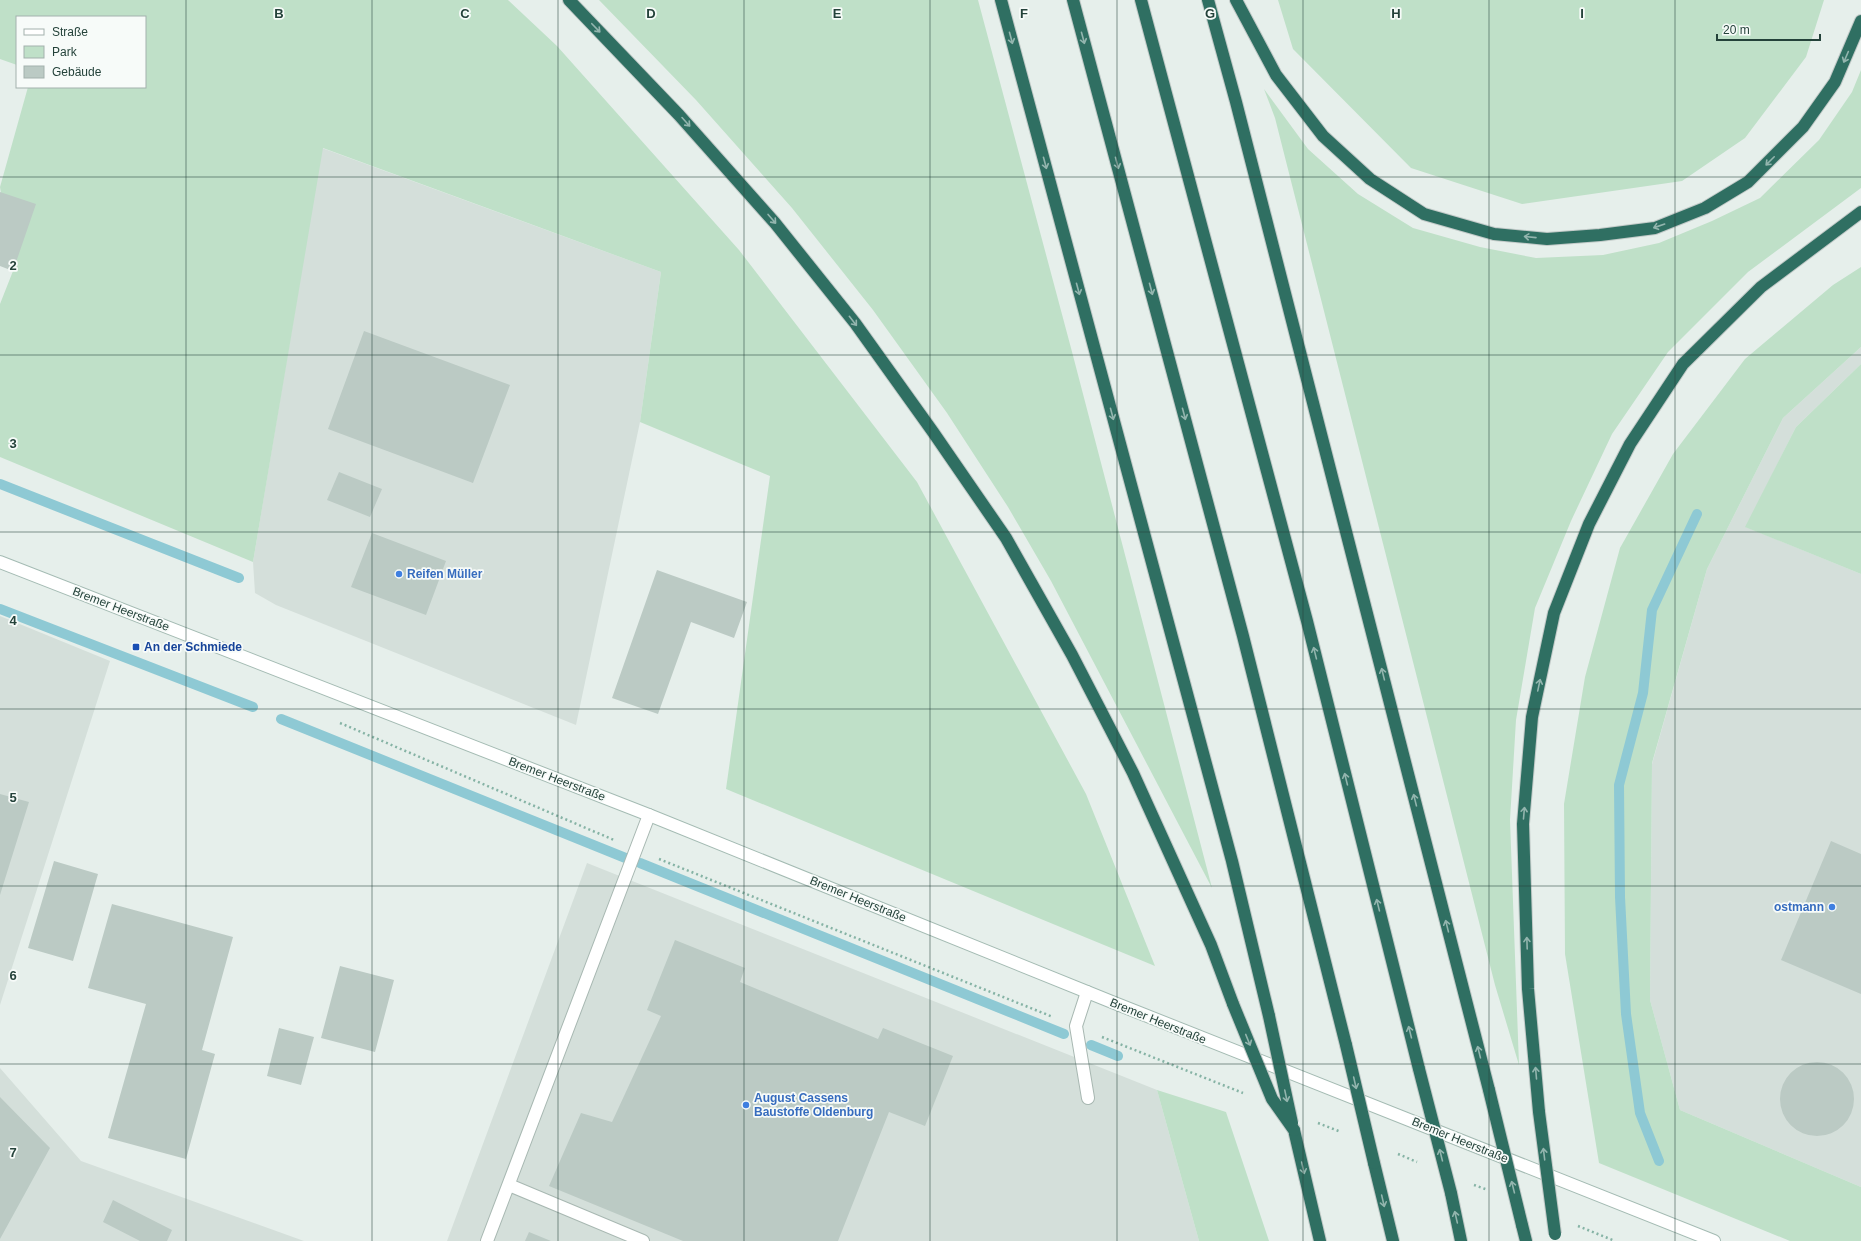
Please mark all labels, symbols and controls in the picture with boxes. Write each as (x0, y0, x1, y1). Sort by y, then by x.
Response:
text: B (274, 6, 284, 21)
text: C (460, 6, 470, 21)
text: D (646, 6, 656, 21)
text: E (833, 6, 842, 21)
text: F (1020, 6, 1028, 21)
text: G (1205, 6, 1215, 21)
text: H (1391, 6, 1401, 21)
text: I (1580, 6, 1584, 21)
legend (16, 16, 146, 88)
scale bar (1717, 16, 1820, 42)
one-way arrow (591, 23, 600, 33)
text: 20 m (1723, 23, 1750, 37)
text: Straße (52, 25, 88, 39)
one-way arrow (1008, 31, 1015, 44)
one-way arrow (1080, 31, 1088, 44)
text: Park (52, 45, 78, 59)
one-way arrow (1841, 50, 1849, 62)
text: Gebäude (52, 65, 102, 79)
one-way arrow (681, 117, 690, 127)
one-way arrow (1042, 156, 1049, 169)
one-way arrow (1765, 156, 1775, 166)
one-way arrow (1114, 157, 1121, 170)
one-way arrow (767, 214, 777, 224)
one-way arrow (1653, 223, 1666, 230)
one-way arrow (1524, 234, 1537, 241)
text: 2 (9, 258, 17, 273)
one-way arrow (1075, 282, 1083, 295)
one-way arrow (1147, 282, 1155, 295)
one-way arrow (849, 315, 857, 326)
one-way arrow (1109, 408, 1116, 421)
one-way arrow (1181, 408, 1188, 421)
text: 3 (9, 436, 17, 451)
place label: Reifen Müller (407, 567, 483, 581)
marker: Reifen Müller (394, 569, 404, 579)
street label: Bremer Heerstraße (71, 584, 172, 634)
text: 4 (9, 613, 17, 628)
place label: An der Schmiede (144, 640, 242, 654)
marker: An der Schmiede (131, 642, 141, 652)
one-way arrow (1311, 647, 1318, 660)
one-way arrow (1378, 668, 1386, 681)
one-way arrow (1535, 678, 1543, 691)
street label: Bremer Heerstraße (507, 754, 608, 804)
one-way arrow (1342, 773, 1350, 786)
text: 5 (9, 790, 17, 805)
one-way arrow (1410, 794, 1418, 807)
one-way arrow (1520, 807, 1528, 820)
street label: Bremer Heerstraße (808, 873, 909, 925)
one-way arrow (1374, 899, 1381, 912)
place label: ostmann (1774, 900, 1824, 914)
marker: ostmann (1827, 902, 1837, 912)
one-way arrow (1443, 920, 1450, 933)
one-way arrow (1523, 937, 1531, 950)
text: 6 (9, 968, 17, 983)
street label: Bremer Heerstraße (1108, 995, 1209, 1047)
one-way arrow (1405, 1025, 1413, 1038)
one-way arrow (1245, 1033, 1252, 1045)
one-way arrow (1475, 1046, 1482, 1059)
one-way arrow (1532, 1067, 1539, 1080)
one-way arrow (1352, 1076, 1360, 1089)
one-way arrow (1283, 1089, 1291, 1102)
place label: August Cassens Baustoffe Oldenburg (754, 1091, 873, 1119)
marker: August Cassens Baustoffe Oldenburg (741, 1100, 751, 1110)
street label: Bremer Heerstraße (1410, 1114, 1511, 1166)
text: 7 (9, 1145, 17, 1160)
one-way arrow (1540, 1148, 1548, 1161)
one-way arrow (1437, 1149, 1444, 1162)
one-way arrow (1299, 1161, 1307, 1174)
one-way arrow (1509, 1181, 1516, 1194)
one-way arrow (1380, 1194, 1388, 1207)
one-way arrow (1452, 1211, 1459, 1224)

